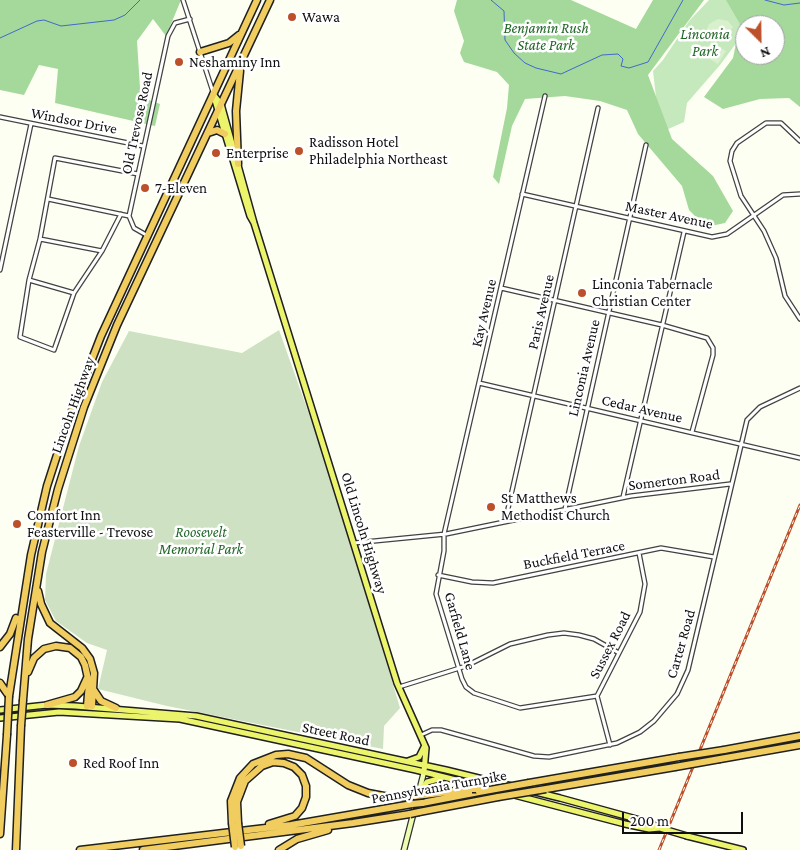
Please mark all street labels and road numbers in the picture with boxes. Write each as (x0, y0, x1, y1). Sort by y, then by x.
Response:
street label: Old Trevose Road (117, 70, 157, 176)
street label: Windsor Drive (29, 104, 119, 138)
street label: Master Avenue (624, 197, 714, 233)
street label: Paris Avenue (524, 273, 558, 351)
street label: Kay Avenue (467, 277, 501, 349)
street label: Linconia Avenue (564, 318, 604, 418)
street label: Lincoln Highway (47, 354, 99, 456)
street label: Cedar Avenue (600, 391, 684, 427)
street label: Somerton Road (627, 465, 721, 495)
street label: Old Lincoln Highway (337, 470, 391, 596)
street label: Buckfield Terrace (522, 536, 626, 574)
street label: Garfield Lane (440, 590, 480, 672)
street label: Carter Road (663, 607, 699, 681)
street label: Sussex Road (585, 608, 635, 682)
street label: Street Road (301, 718, 371, 750)
street label: Pennsylvania Turnpike (370, 766, 508, 808)

